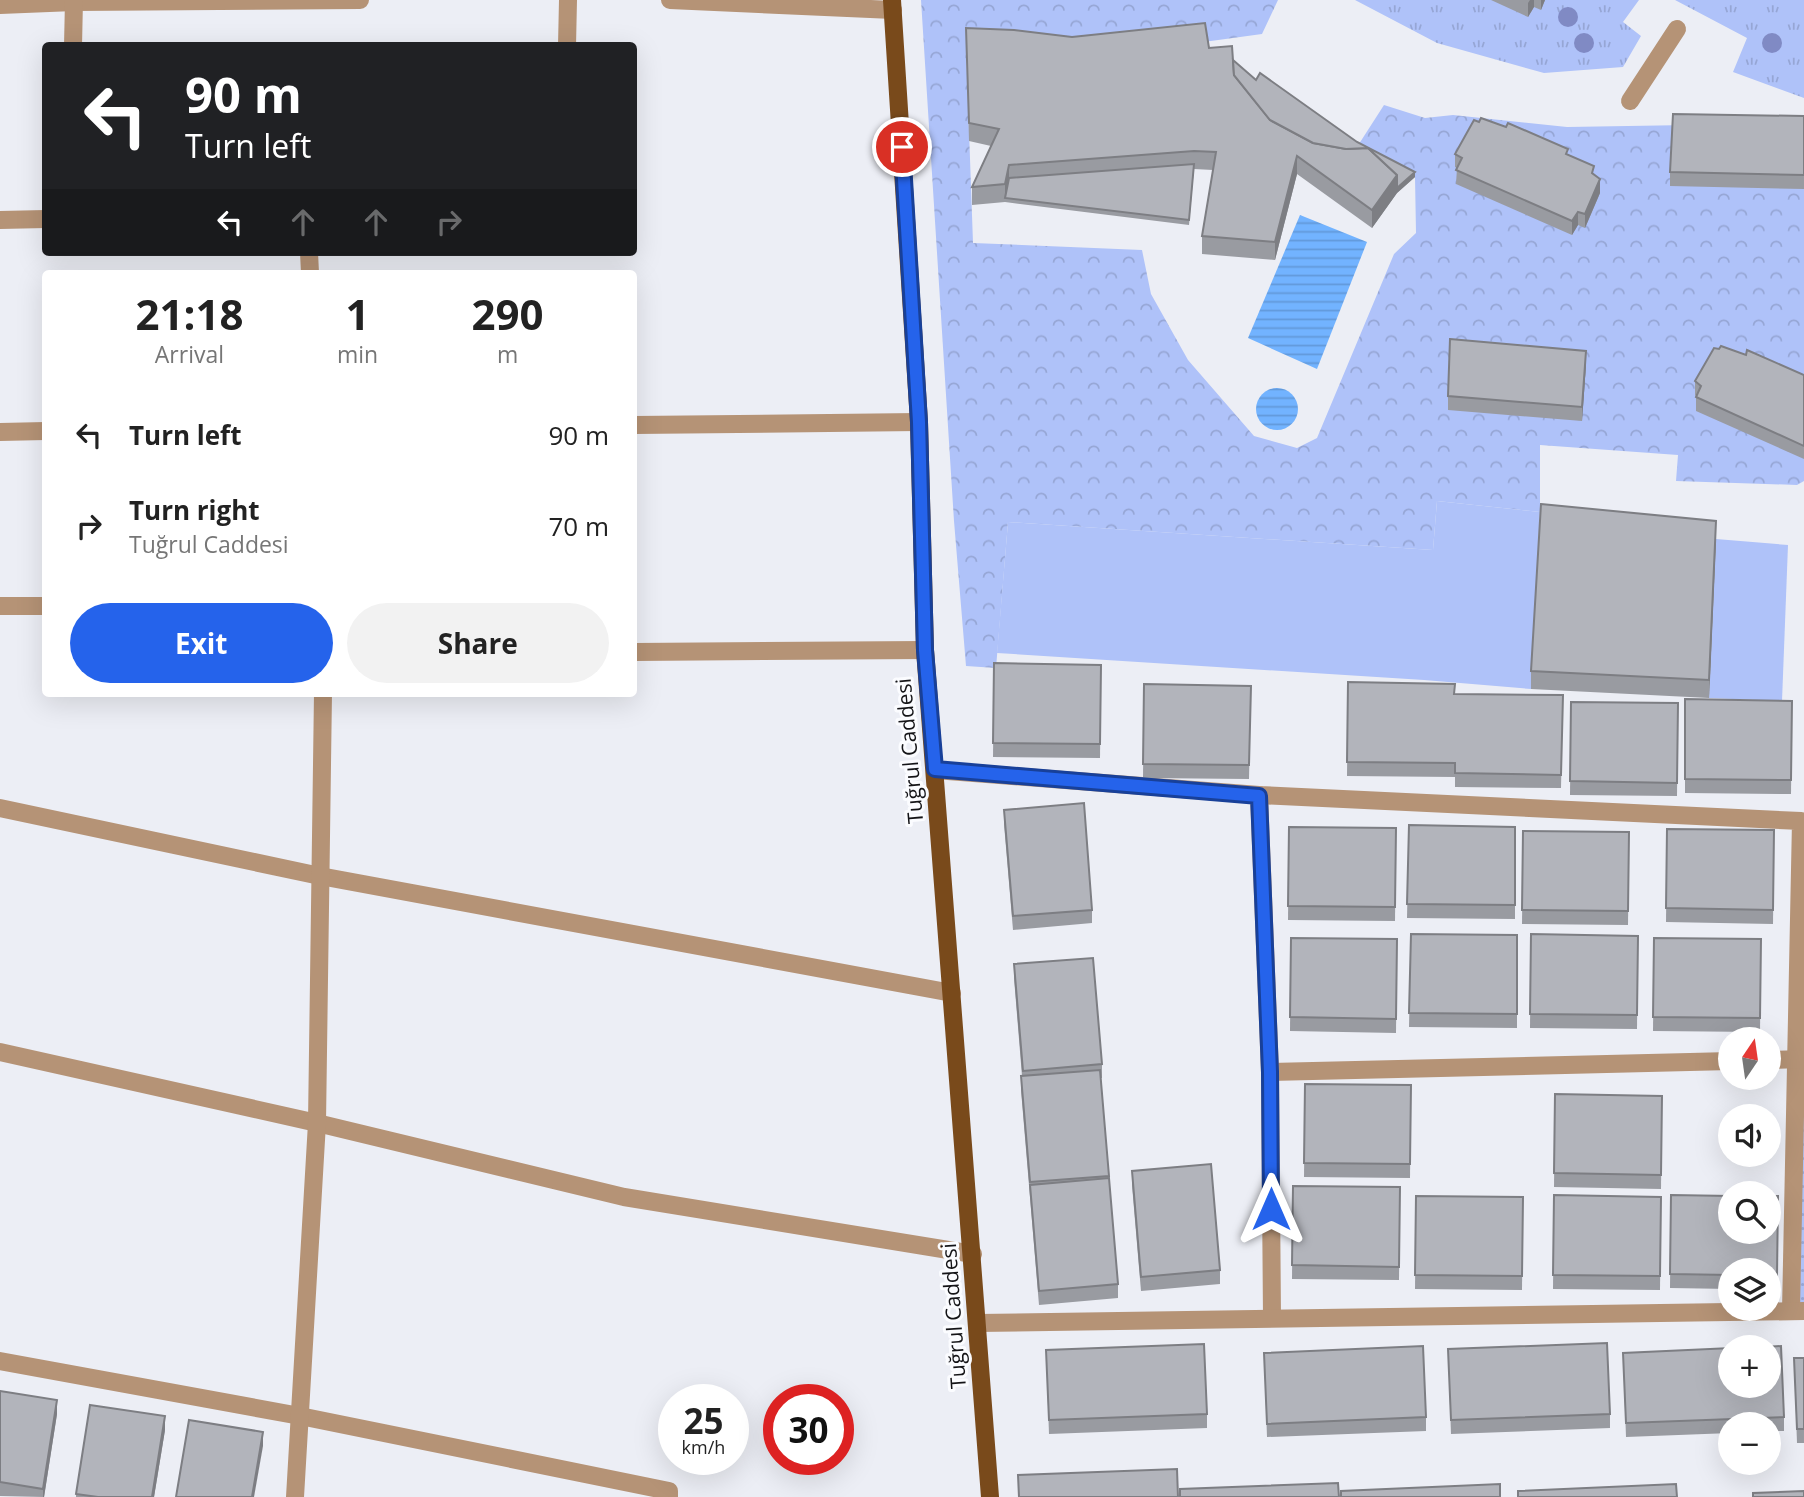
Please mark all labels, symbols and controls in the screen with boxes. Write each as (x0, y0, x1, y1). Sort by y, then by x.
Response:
text: 90 m (185, 61, 302, 127)
icon: left (70, 70, 161, 161)
pin (872, 117, 932, 177)
text: Turn left (185, 124, 311, 167)
icon: arrive (883, 128, 921, 166)
icon: left (211, 203, 249, 241)
icon: ahead (284, 203, 322, 241)
icon: ahead (357, 203, 395, 241)
icon: right (430, 203, 468, 241)
text: 21:18 (135, 285, 243, 342)
text: 1 (345, 285, 370, 342)
text: 290 (472, 285, 544, 342)
text: Arrival (155, 338, 224, 370)
text: min (337, 338, 378, 370)
text: m (497, 338, 518, 370)
icon: left (70, 416, 108, 454)
text: Turn left (129, 417, 241, 453)
text: 90 m (548, 417, 609, 453)
text: Turn right (129, 492, 260, 528)
icon: right (70, 507, 108, 545)
text: 70 m (548, 508, 609, 544)
text: Tuğrul Caddesi (129, 528, 289, 560)
button: Exit (70, 603, 333, 683)
button: Share (347, 603, 609, 683)
street label: Tuğrul Caddesi (889, 677, 929, 825)
north arrow (1718, 1027, 1782, 1090)
map controls (1718, 1027, 1781, 1475)
button: sound (1718, 1104, 1781, 1167)
position arrow (1234, 1172, 1308, 1246)
button: search (1718, 1181, 1781, 1244)
street label: Tuğrul Caddesi (934, 1242, 972, 1390)
button: layers (1718, 1258, 1781, 1321)
button: + (1718, 1335, 1781, 1398)
speed limit sign: 30 (763, 1384, 854, 1475)
text: 25 (683, 1397, 724, 1444)
button: − (1718, 1412, 1781, 1475)
text: km/h (682, 1435, 725, 1459)

